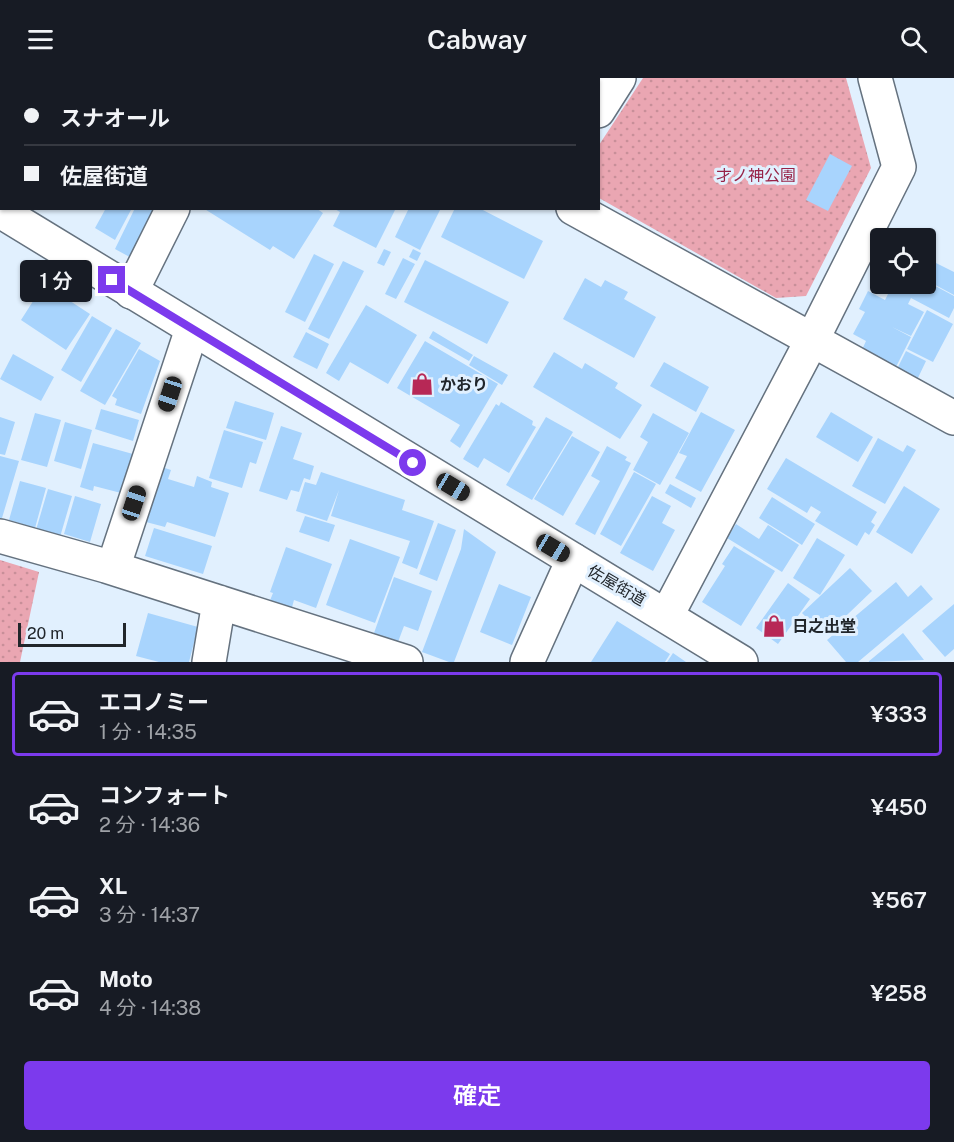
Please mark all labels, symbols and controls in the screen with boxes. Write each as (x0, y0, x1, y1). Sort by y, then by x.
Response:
icon: menu (24, 23, 57, 56)
text: Cabway (427, 23, 527, 55)
icon: search (897, 23, 930, 56)
text: スナオール (60, 105, 170, 131)
text: 佐屋街道 (60, 163, 148, 189)
park label: 才ノ神公園 (716, 166, 796, 185)
map controls (870, 228, 936, 294)
button: locate (870, 228, 936, 294)
callout: 1 分 (19, 259, 91, 301)
route end (98, 266, 125, 293)
text: 1 分 (39, 269, 73, 293)
shop icon: かおり (409, 371, 435, 397)
car (156, 374, 184, 414)
place label: かおり (440, 375, 488, 394)
route start (399, 449, 426, 476)
car (433, 470, 473, 504)
car (120, 483, 148, 523)
car (533, 531, 573, 565)
street label: 佐屋街道 (584, 561, 649, 610)
shop icon: 日之出堂 (761, 613, 787, 639)
place label: 日之出堂 (792, 617, 856, 636)
scale bar (18, 620, 126, 648)
text: 20 m (27, 624, 64, 643)
icon: car (27, 687, 81, 741)
text: エコノミー (99, 689, 209, 715)
text: ¥333 (870, 701, 927, 727)
text: 1 分 · 14:35 (99, 720, 197, 744)
icon: car (27, 780, 81, 834)
text: コンフォート (99, 782, 230, 808)
text: ¥450 (871, 794, 927, 820)
text: 2 分 · 14:36 (99, 813, 200, 837)
icon: car (27, 873, 81, 927)
text: XL (99, 873, 127, 899)
text: ¥567 (871, 887, 927, 913)
text: 3 分 · 14:37 (99, 903, 200, 927)
icon: car (27, 966, 81, 1020)
text: Moto (99, 966, 153, 992)
text: ¥258 (870, 980, 927, 1006)
text: 4 分 · 14:38 (99, 996, 201, 1020)
button: 確定 (24, 1061, 930, 1130)

